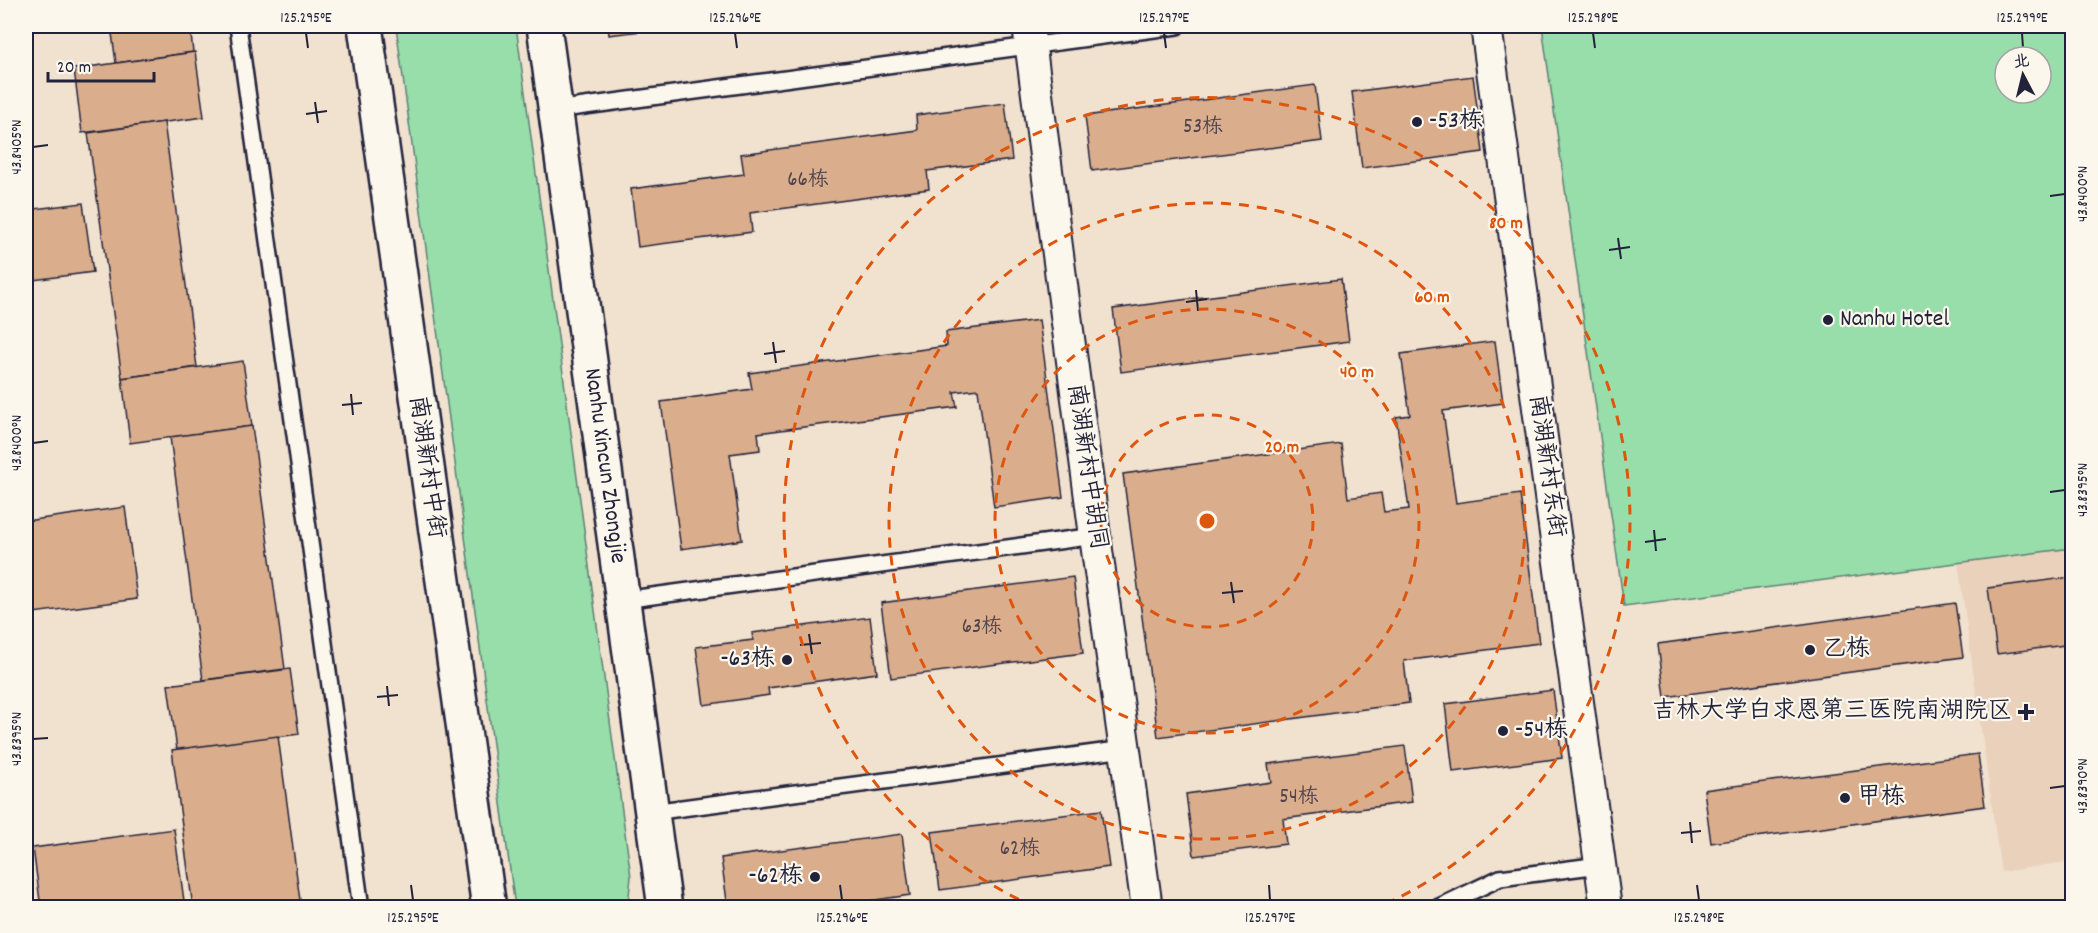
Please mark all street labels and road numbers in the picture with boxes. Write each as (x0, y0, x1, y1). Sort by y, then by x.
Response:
street label: Nanhu Xincun Zhongjie (574, 366, 635, 566)
street label: 南湖新村中胡同 (1057, 381, 1115, 553)
street label: 南湖新村东街 (1519, 392, 1573, 540)
street label: 南湖新村中街 (399, 393, 453, 541)

